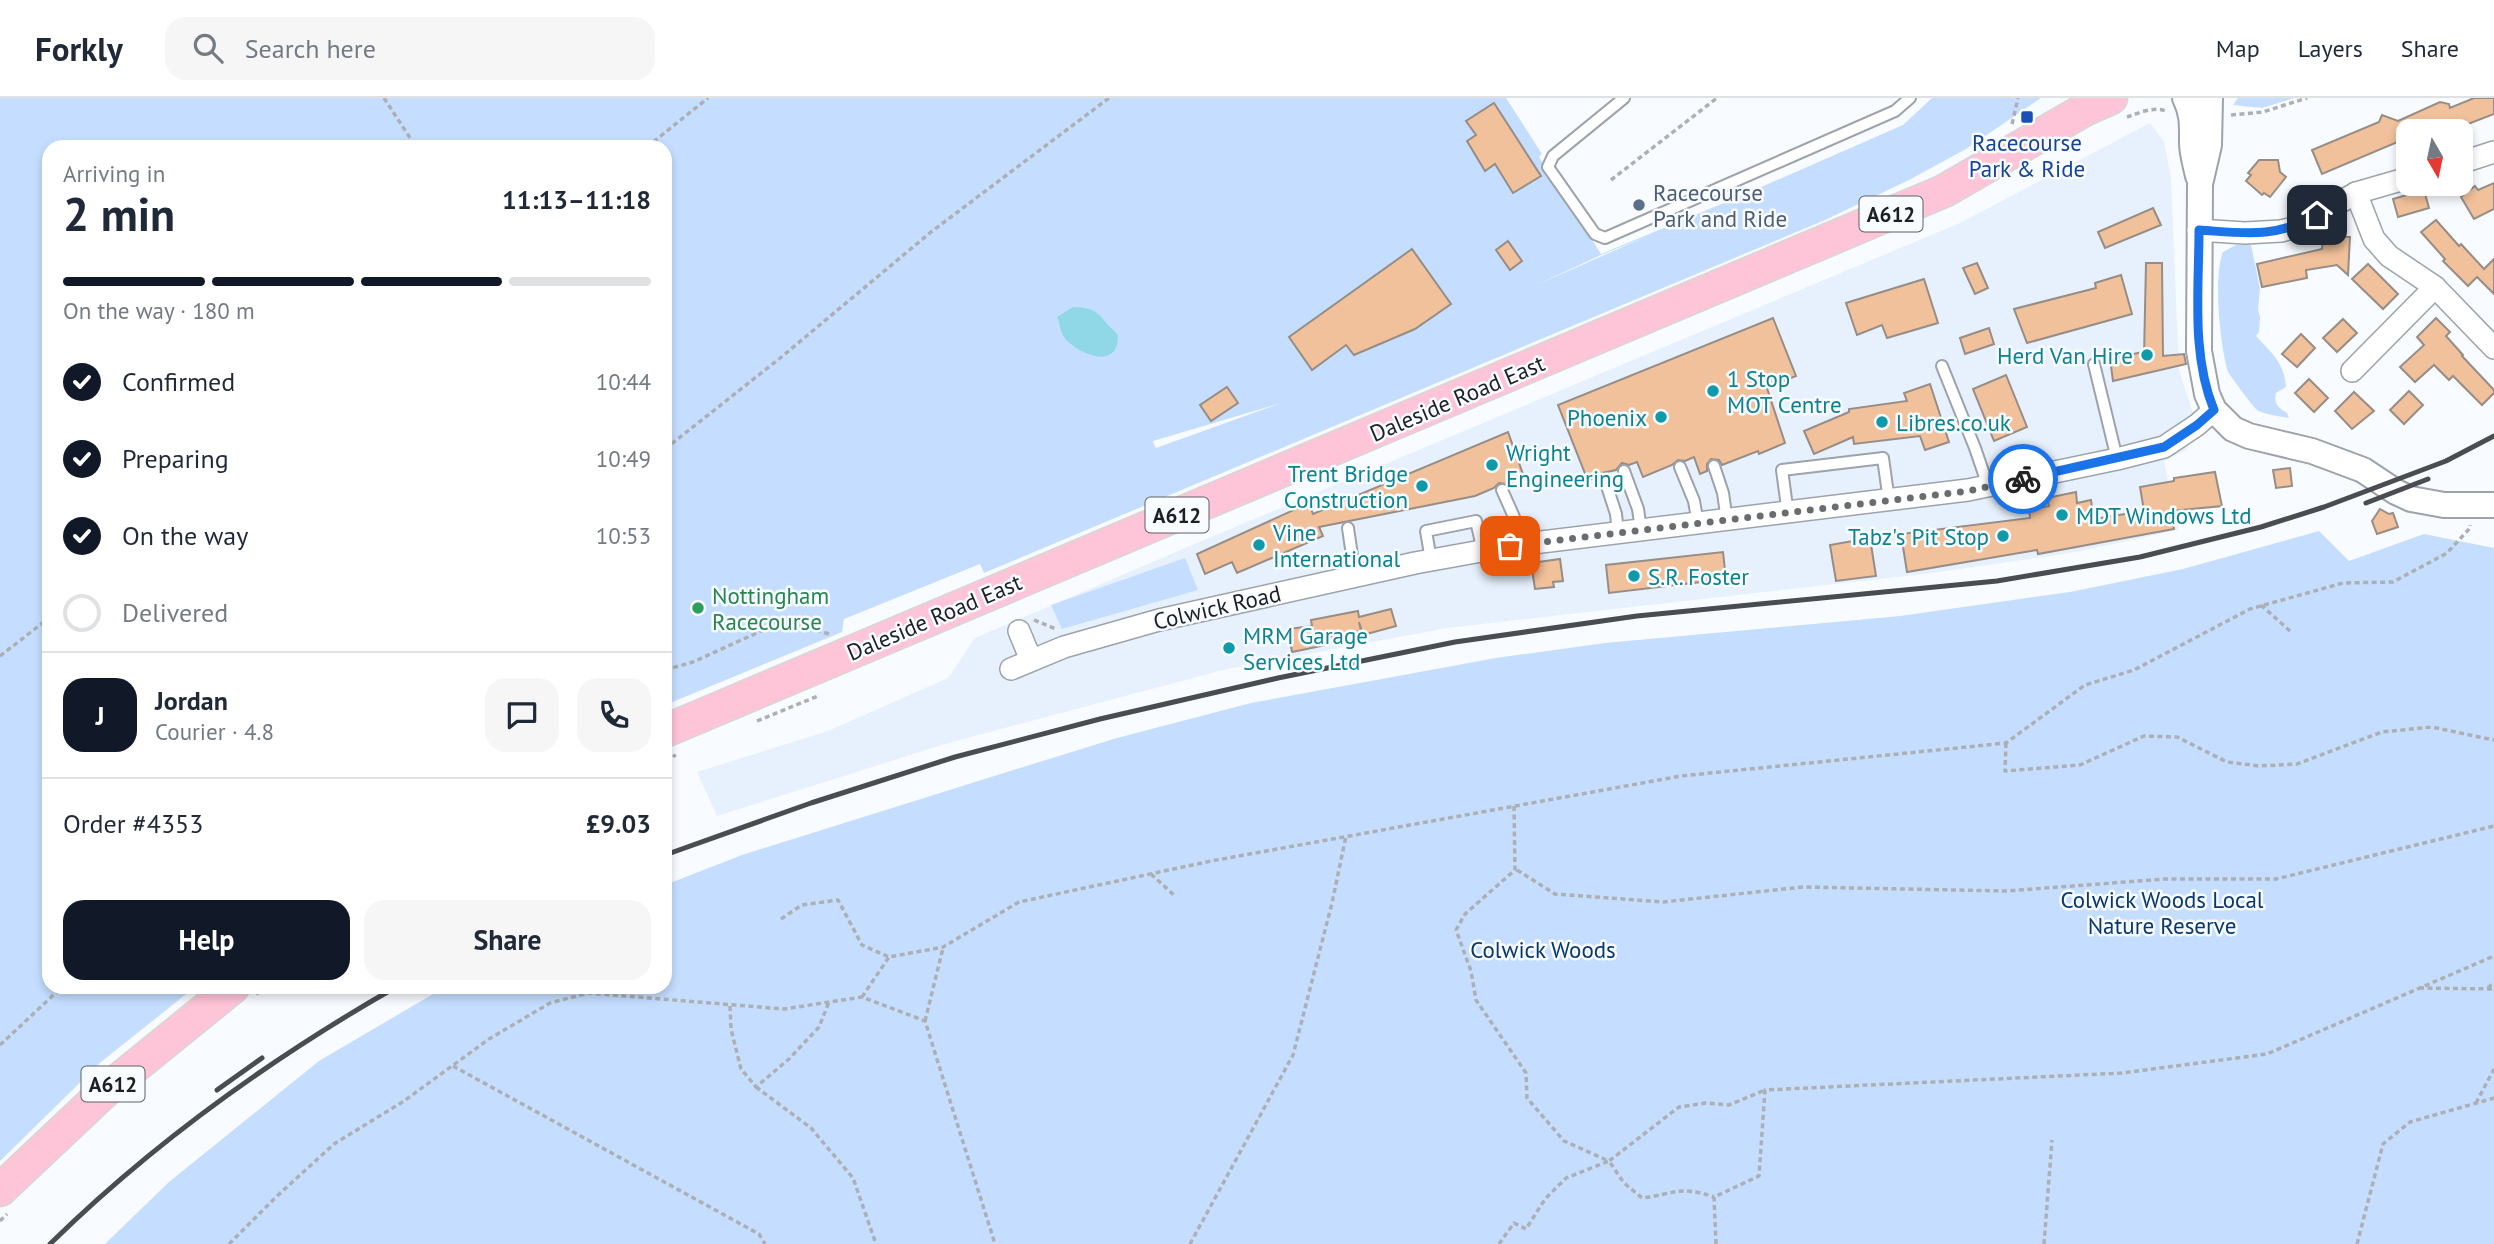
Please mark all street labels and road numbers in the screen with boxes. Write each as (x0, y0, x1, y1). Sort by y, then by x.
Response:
road number: A612 (1860, 197, 1923, 232)
street label: Daleside Road East (1365, 348, 1549, 448)
road number: A612 (1146, 498, 1208, 532)
street label: Daleside Road East (842, 567, 1026, 667)
street label: Colwick Road (1150, 578, 1284, 636)
road number: A612 (82, 1066, 144, 1102)

